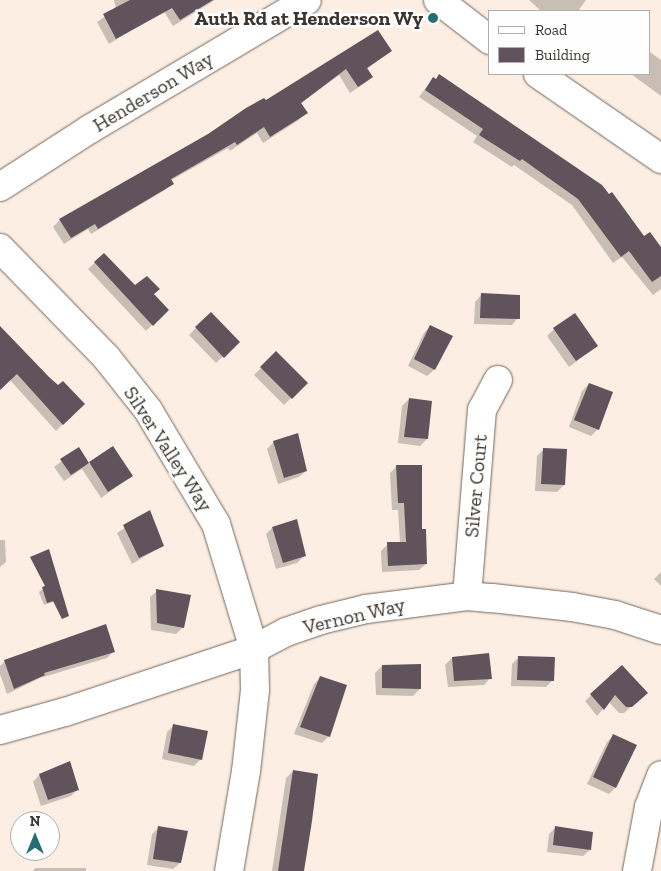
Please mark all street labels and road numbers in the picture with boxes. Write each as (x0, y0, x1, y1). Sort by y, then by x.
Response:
street label: Henderson Way (88, 47, 218, 137)
street label: Silver Valley Way (118, 381, 218, 517)
street label: Silver Court (460, 433, 492, 539)
street label: Vernon Way (300, 593, 408, 639)

